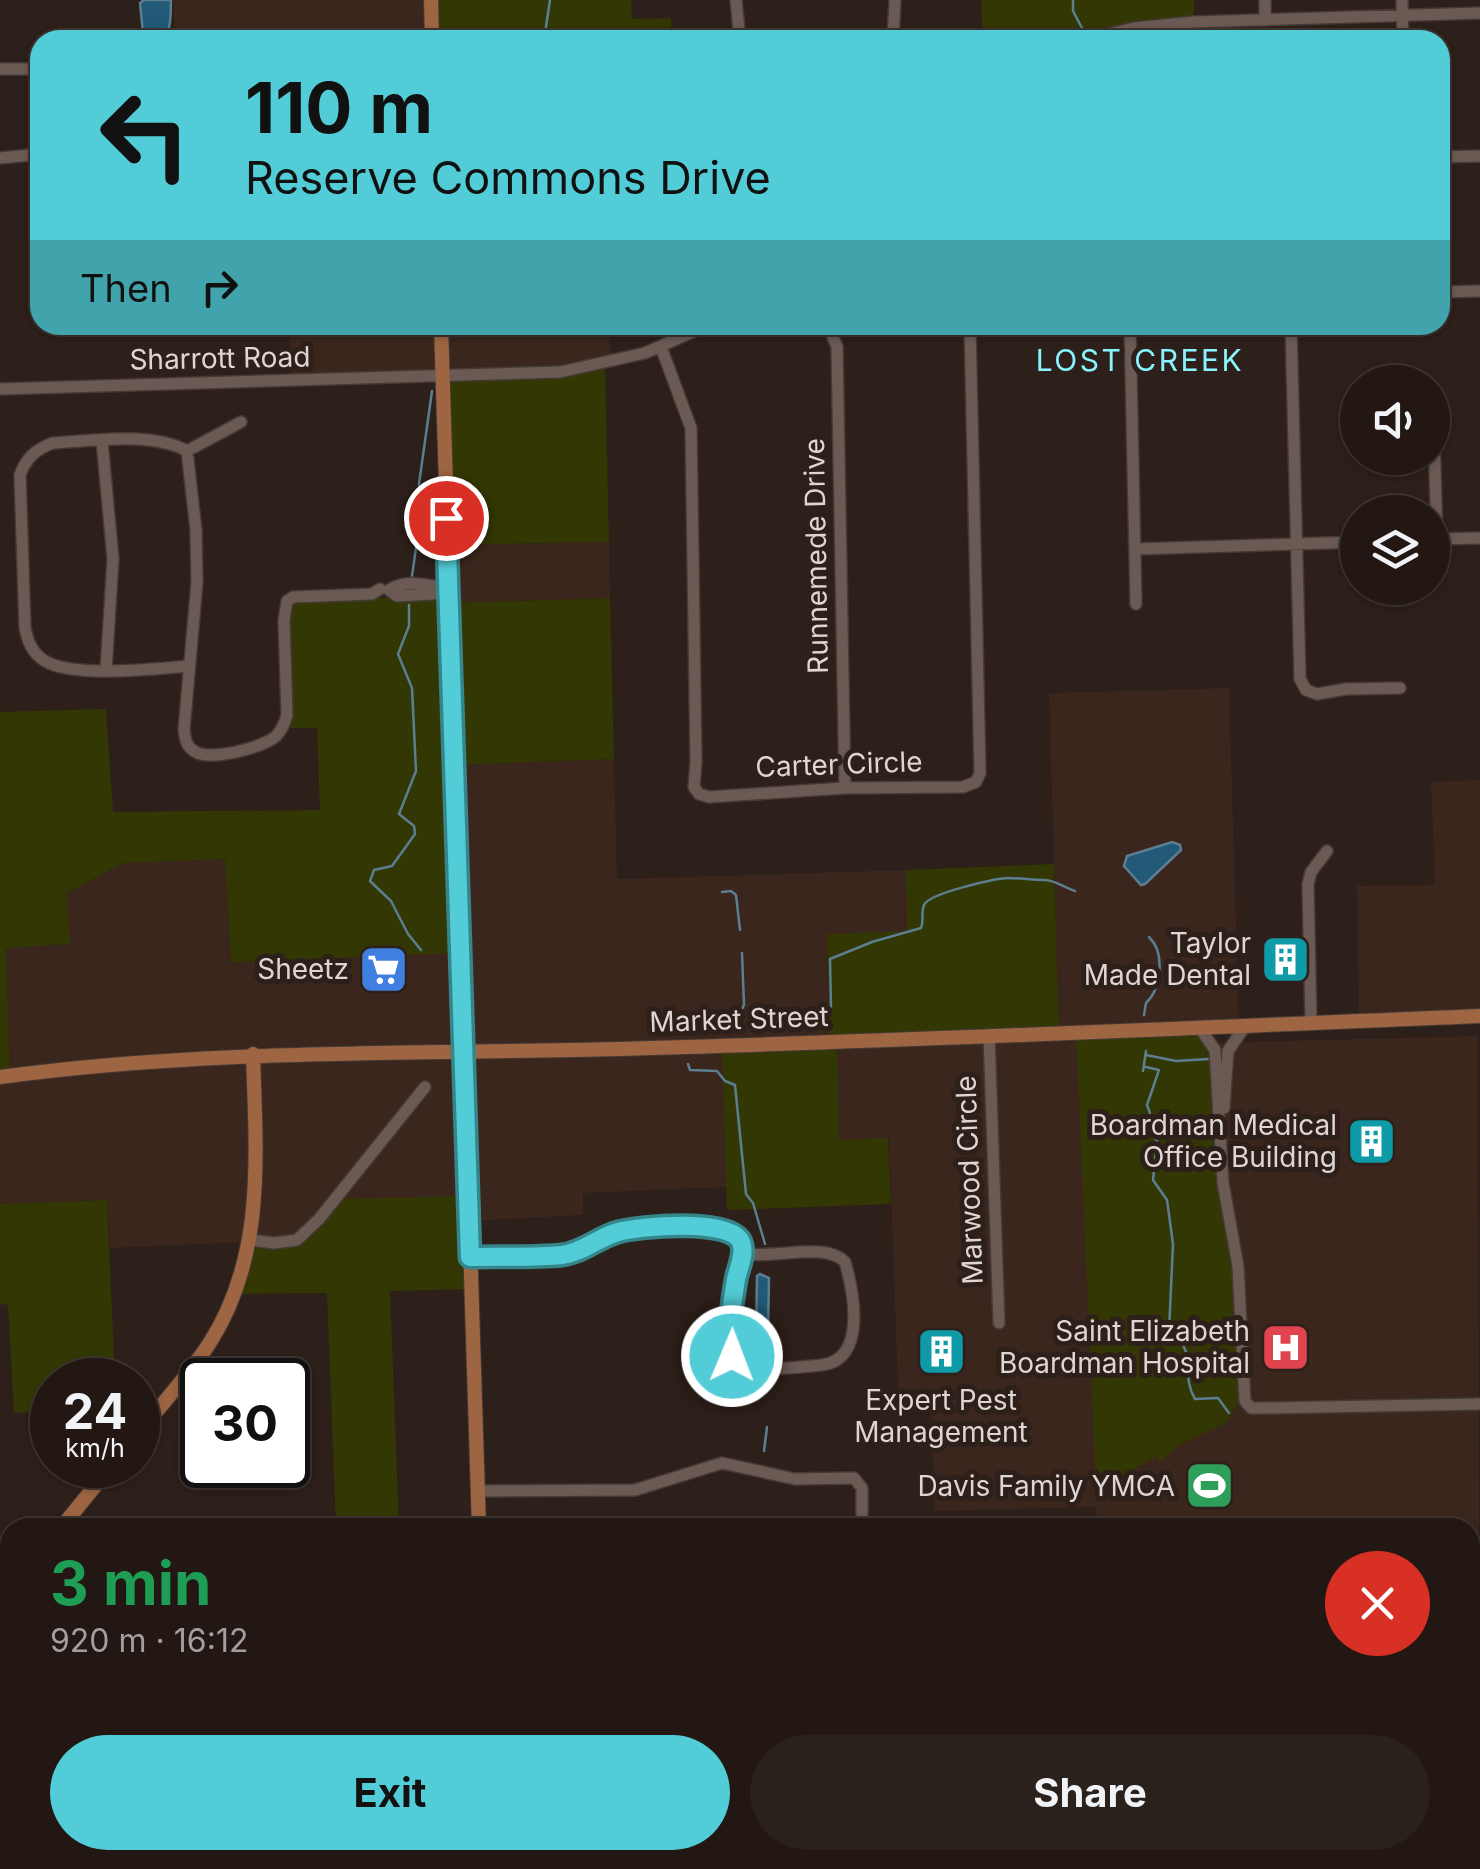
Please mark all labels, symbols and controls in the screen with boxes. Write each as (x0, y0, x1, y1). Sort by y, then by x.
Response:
text: 110 m (245, 65, 433, 150)
icon: left (80, 70, 210, 200)
text: Reserve Commons Drive (245, 150, 771, 205)
icon: right (192, 260, 247, 315)
text: Then (80, 265, 172, 311)
street label: Sharrott Road (129, 339, 311, 377)
district label: LOST CREEK (1036, 342, 1244, 378)
map controls (1340, 365, 1450, 605)
button: sound (1340, 365, 1450, 475)
street label: Runnemede Drive (797, 438, 835, 674)
pin (404, 476, 489, 561)
icon: arrive (419, 491, 474, 546)
button: layers (1340, 495, 1450, 605)
street label: Carter Circle (755, 744, 923, 784)
place label: Taylor Made Dental (1084, 926, 1251, 992)
building icon: Taylor Made Dental (1260, 933, 1312, 985)
supermarket icon: Sheetz (358, 943, 410, 995)
place label: Sheetz (257, 952, 349, 986)
street label: Market Street (649, 999, 829, 1039)
street label: Marwood Circle (948, 1075, 990, 1285)
place label: Boardman Medical Office Building (1090, 1108, 1337, 1174)
building icon: Boardman Medical Office Building (1346, 1115, 1398, 1167)
position arrow (680, 1304, 784, 1408)
place label: Saint Elizabeth Boardman Hospital (999, 1314, 1250, 1380)
hospital icon: Saint Elizabeth Boardman Hospital (1259, 1321, 1311, 1373)
building icon: Expert Pest Management (915, 1326, 967, 1378)
speed limit sign: 30 (180, 1358, 310, 1488)
text: 24 (63, 1381, 127, 1441)
place label: Expert Pest Management (854, 1383, 1028, 1449)
text: km/h (65, 1433, 125, 1463)
sports icon: Davis Family YMCA (1184, 1460, 1236, 1512)
place label: Davis Family YMCA (917, 1469, 1175, 1503)
text: 3 min (50, 1547, 211, 1619)
button: close (1325, 1551, 1430, 1656)
text: 920 m · 16:12 (50, 1621, 248, 1660)
button: Exit (50, 1735, 730, 1850)
button: Share (750, 1735, 1430, 1850)

